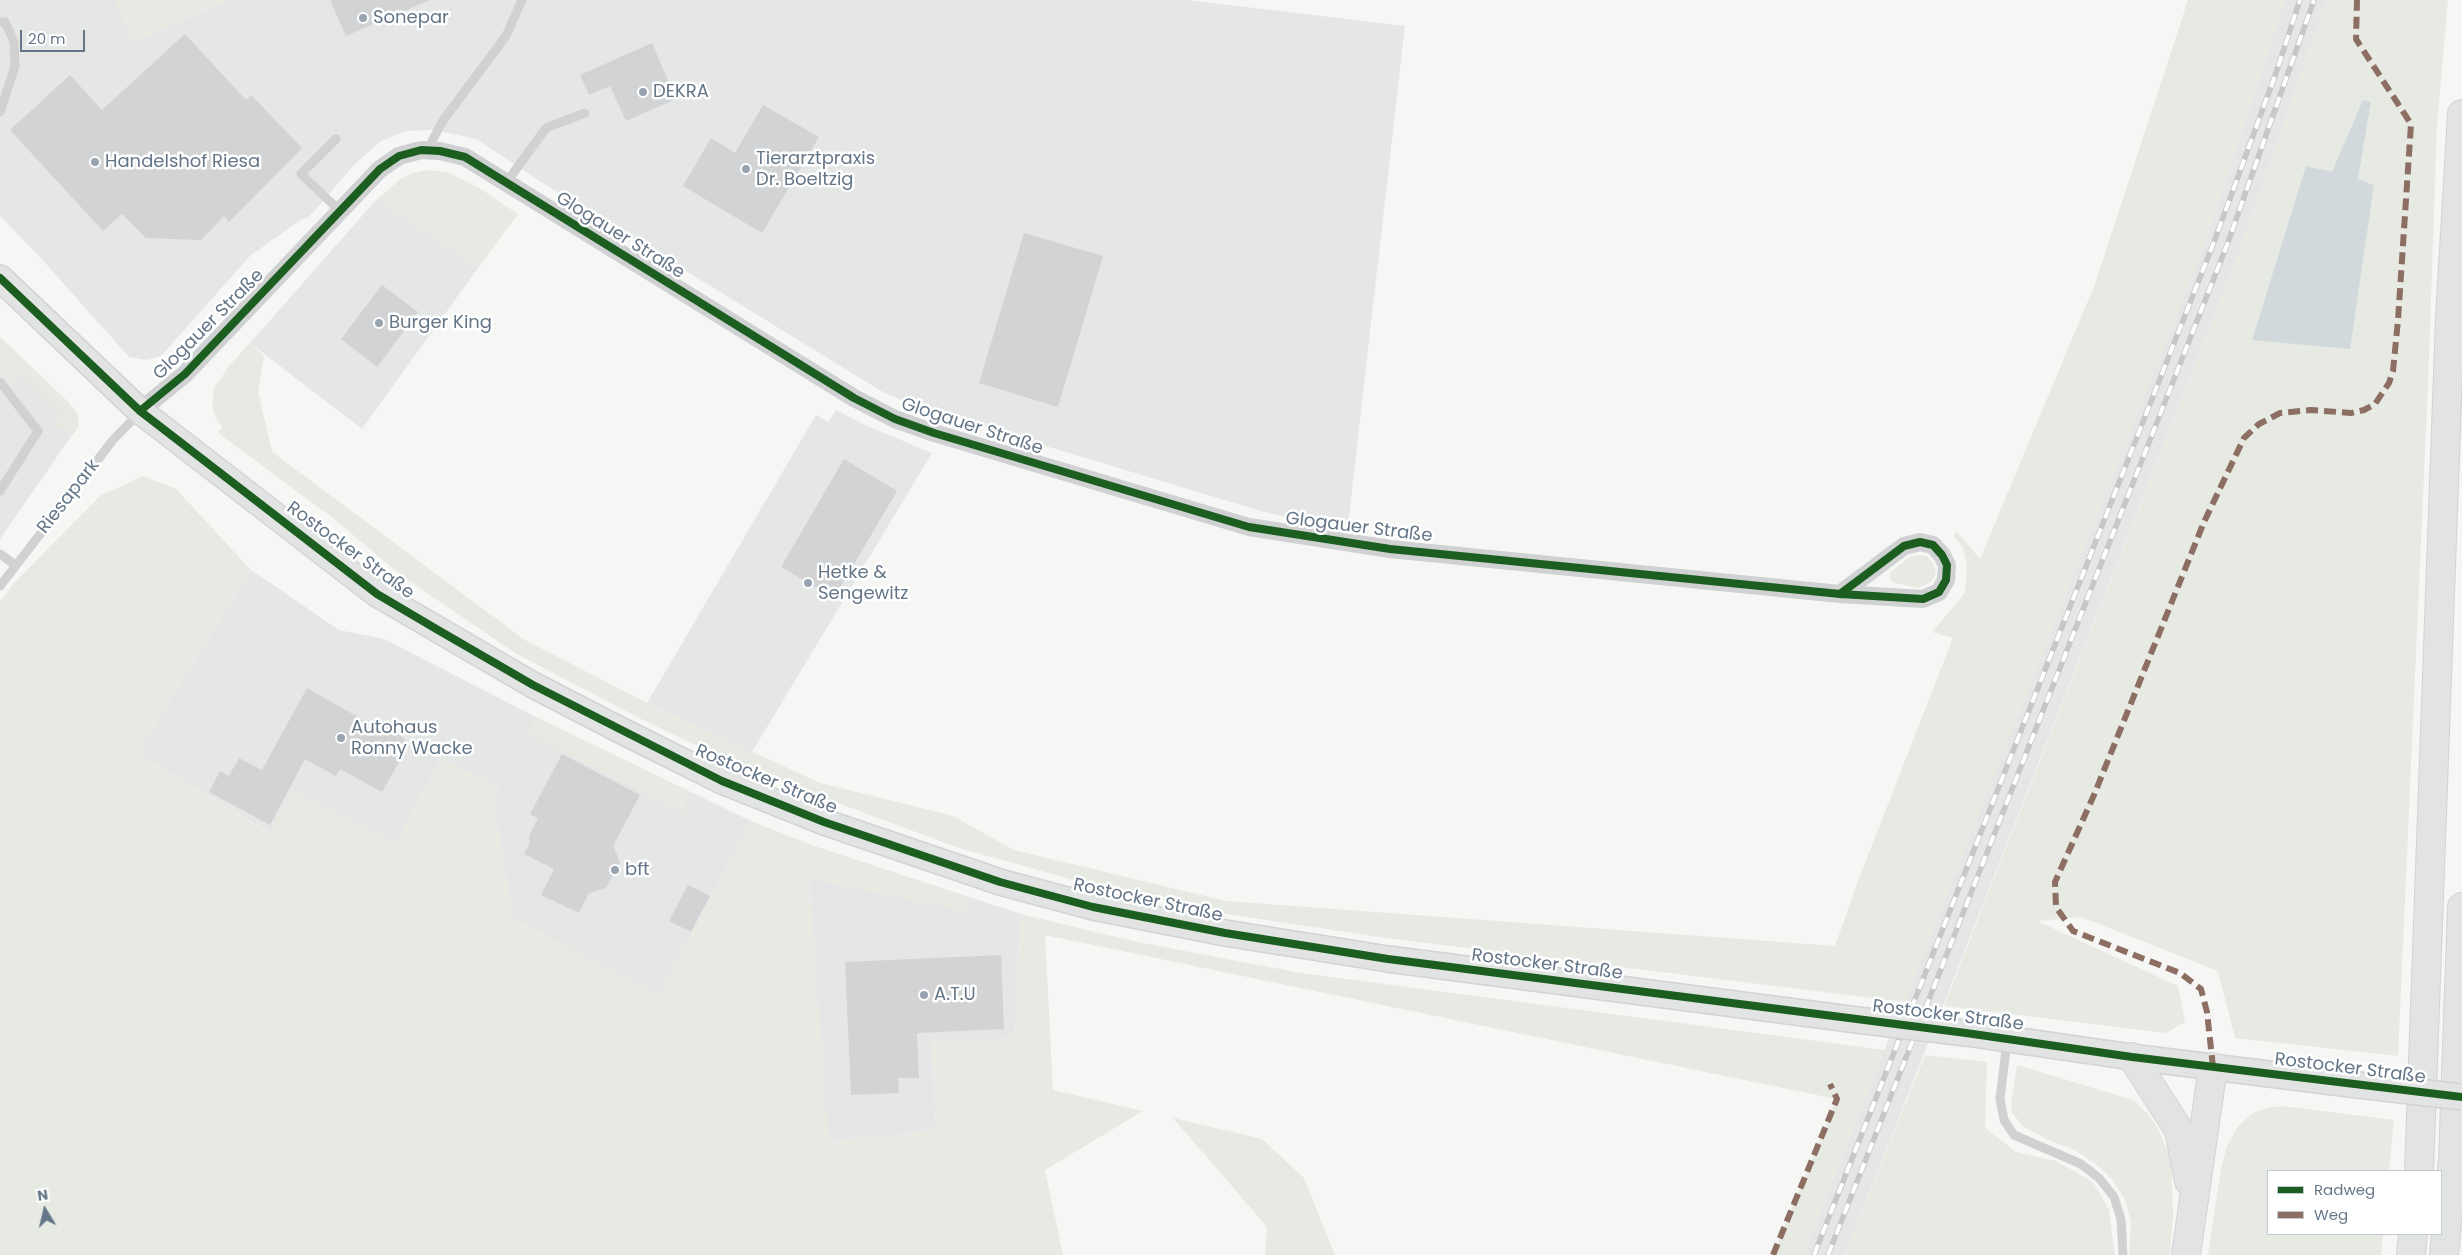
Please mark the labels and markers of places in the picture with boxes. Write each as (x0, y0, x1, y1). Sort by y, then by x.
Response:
place label: Sonepar (373, 7, 449, 29)
marker: Sonepar (357, 12, 369, 24)
place label: DEKRA (653, 81, 709, 103)
marker: DEKRA (637, 86, 649, 98)
place label: Tierarztpraxis Dr. Boeltzig (756, 148, 875, 190)
place label: Handelshof Riesa (105, 151, 260, 173)
marker: Handelshof Riesa (89, 156, 101, 168)
marker: Tierarztpraxis Dr. Boeltzig (740, 163, 752, 175)
place label: Burger King (389, 312, 492, 334)
marker: Burger King (373, 317, 385, 329)
place label: Hetke & Sengewitz (818, 562, 909, 604)
marker: Hetke & Sengewitz (802, 577, 814, 589)
place label: Autohaus Ronny Wacke (351, 717, 473, 760)
marker: Autohaus Ronny Wacke (335, 732, 347, 744)
place label: bft (625, 859, 650, 881)
marker: bft (609, 864, 621, 876)
place label: A.T.U (934, 984, 976, 1006)
marker: A.T.U (918, 989, 930, 1001)

